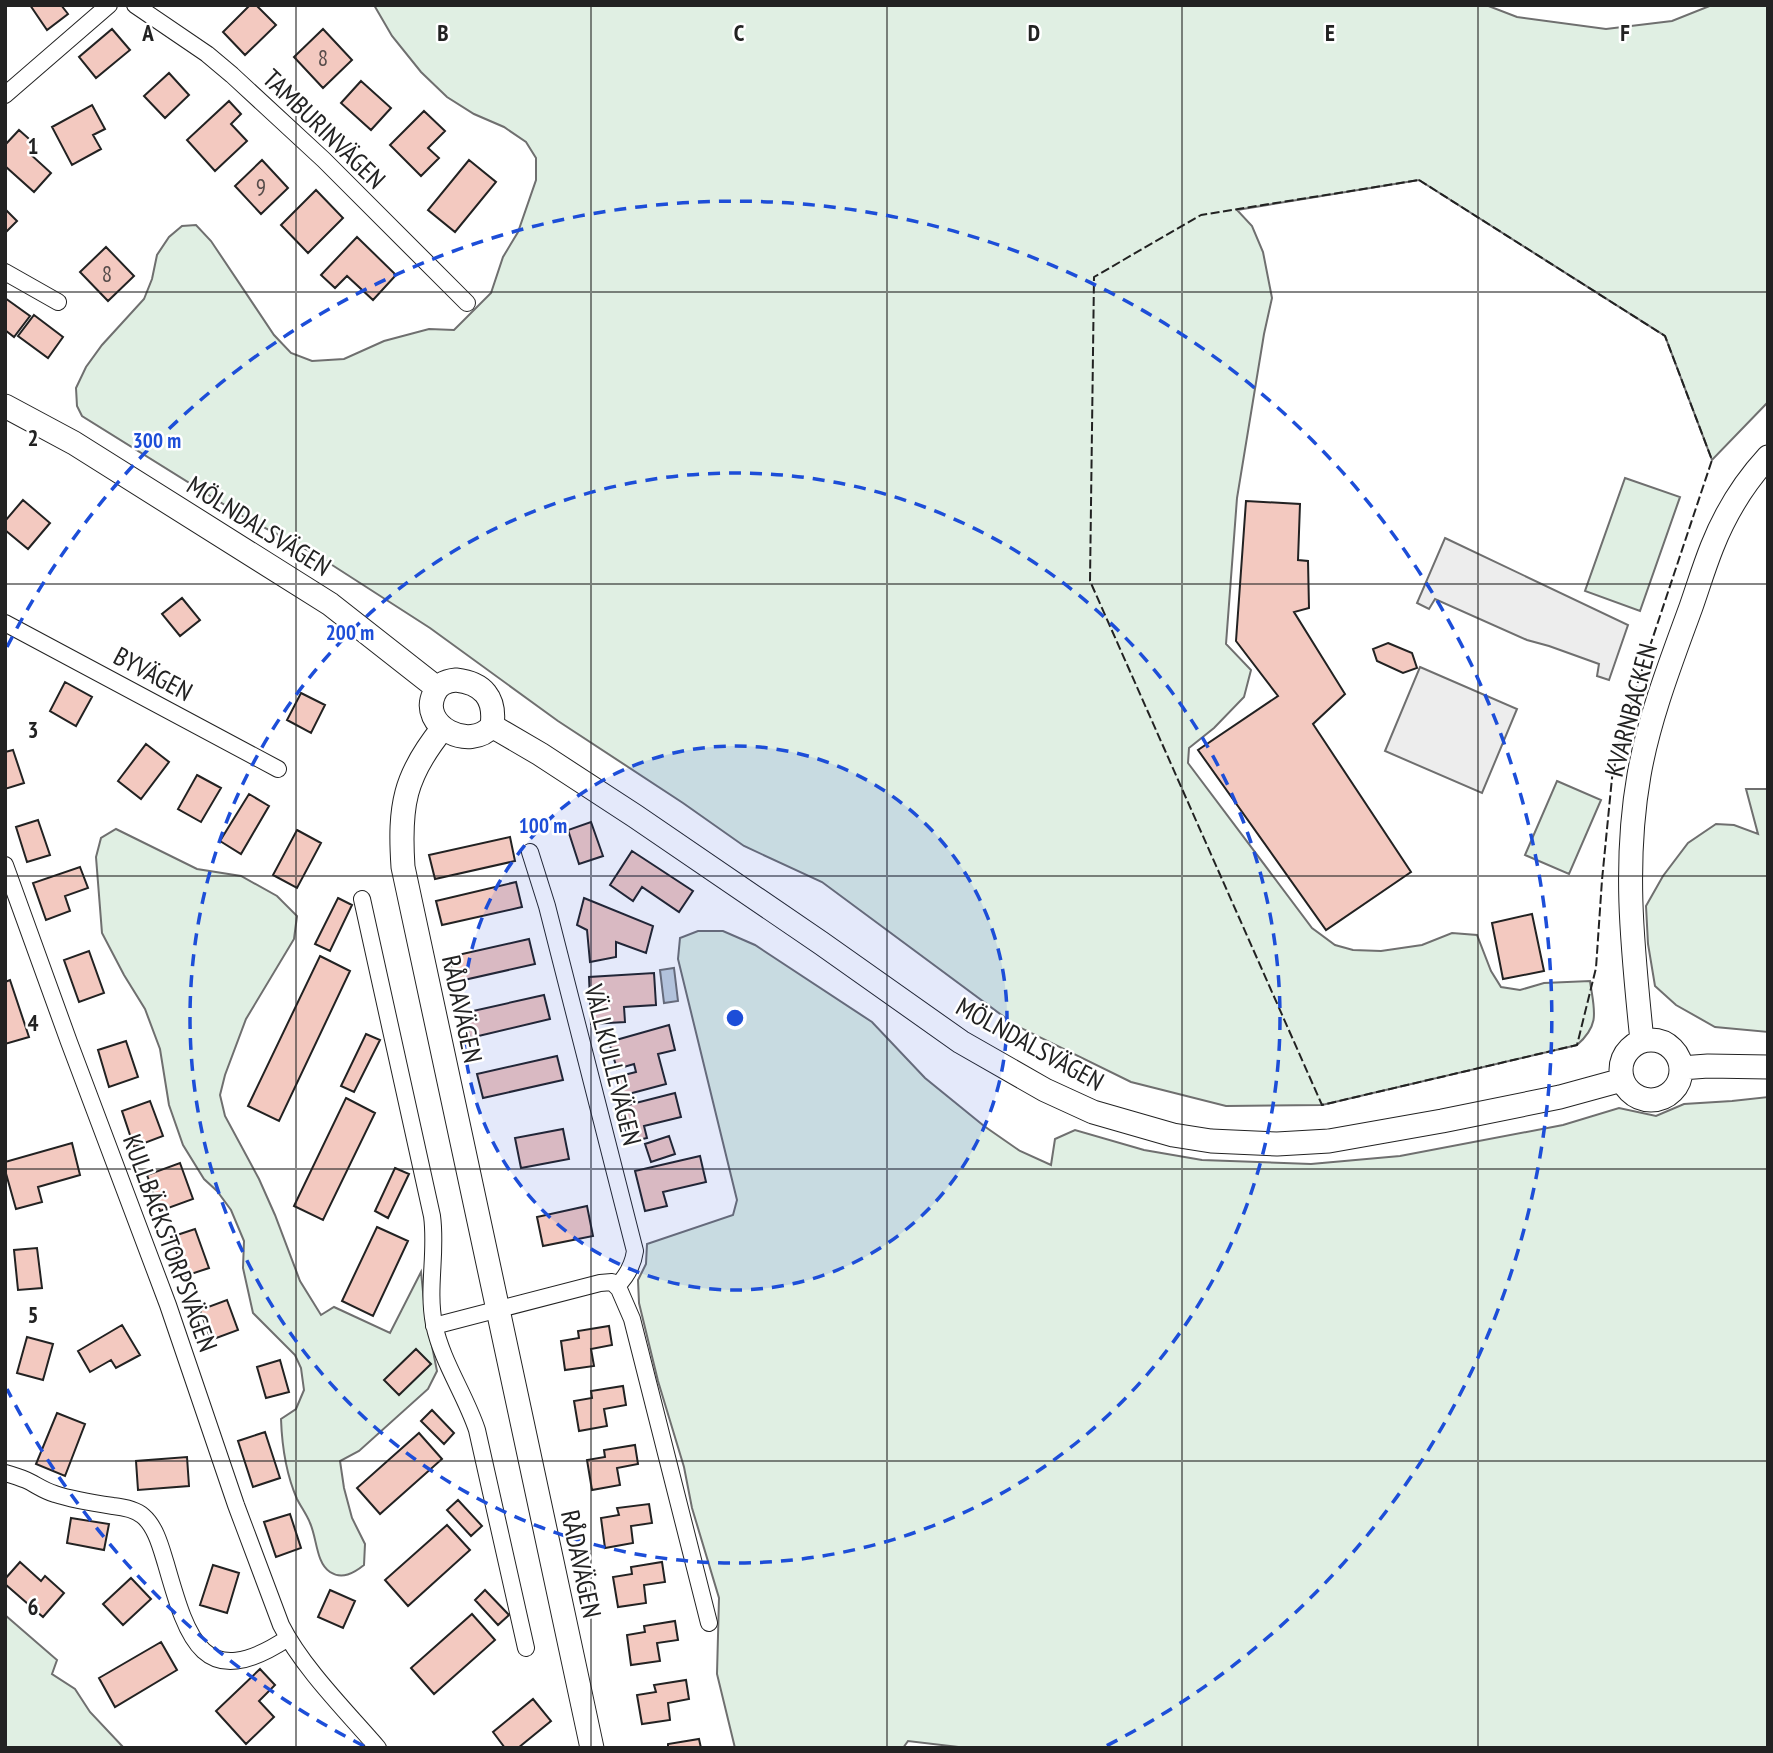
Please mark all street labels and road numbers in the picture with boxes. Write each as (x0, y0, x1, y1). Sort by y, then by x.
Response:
street label: TAMBURINVÄGEN (256, 62, 393, 195)
street label: MÖLNDALSVÄGEN (181, 468, 337, 583)
street label: BYVÄGEN (108, 639, 198, 708)
street label: KVARNBACKEN (1597, 640, 1664, 780)
street label: RÅDAVÄGEN (435, 952, 490, 1066)
street label: VÄLLKULLEVÄGEN (577, 980, 649, 1149)
street label: MÖLNDALSVÄGEN (951, 989, 1110, 1098)
street label: KULLBÄCKSTORPSVÄGEN (116, 1130, 225, 1356)
street label: RÅDAVÄGEN (554, 1507, 609, 1621)

